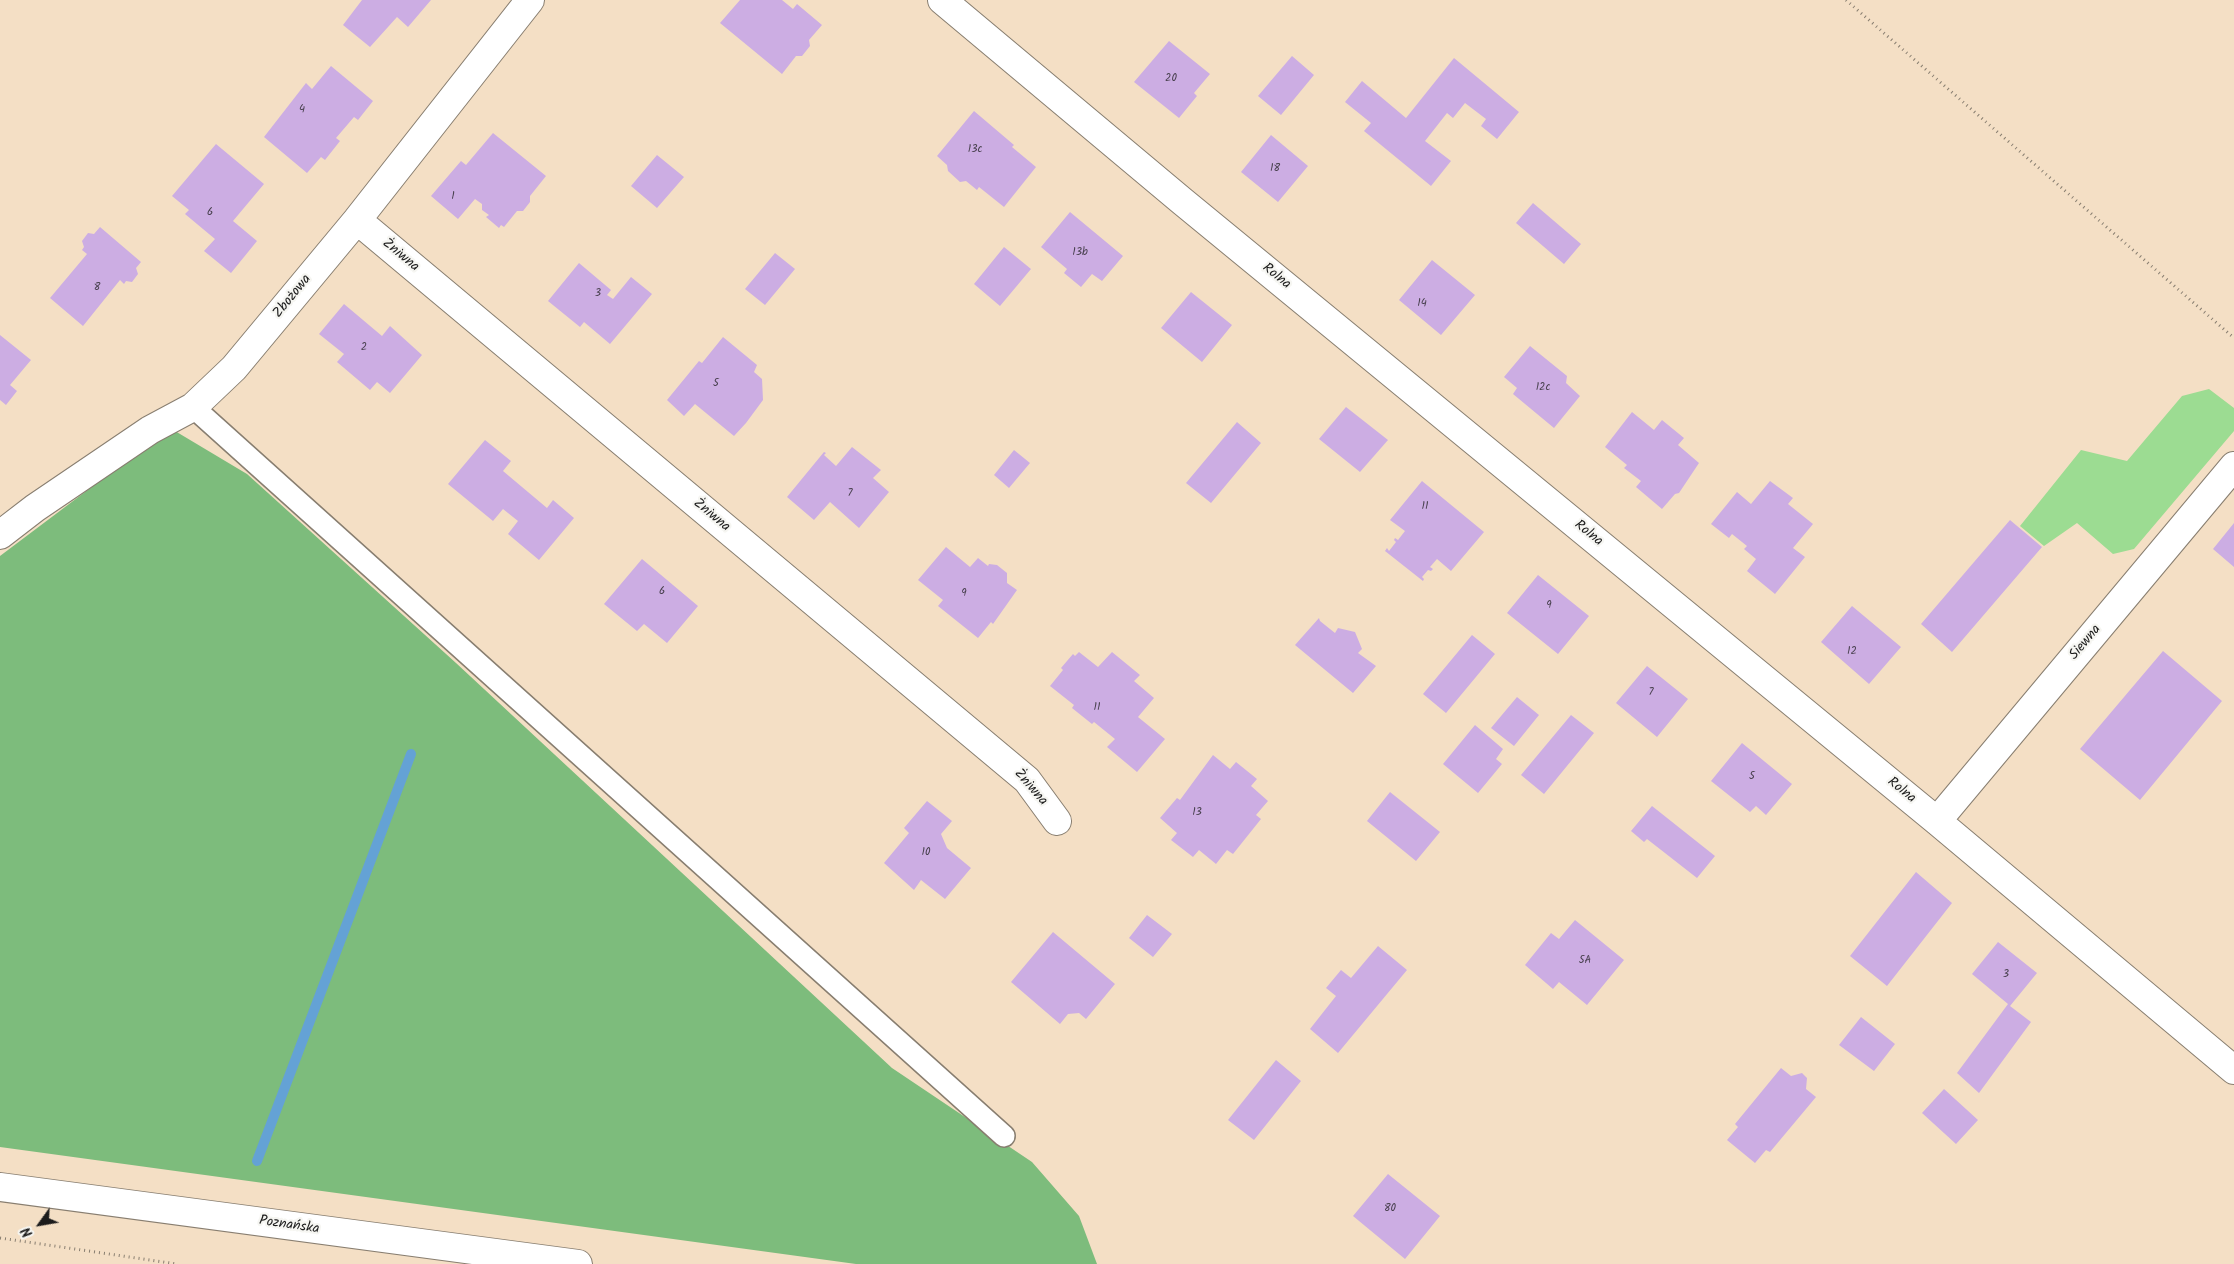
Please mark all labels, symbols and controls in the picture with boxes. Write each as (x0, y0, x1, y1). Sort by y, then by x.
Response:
house number: 20 (1165, 72, 1177, 86)
house number: 4 (299, 103, 305, 117)
house number: 13c (968, 143, 982, 157)
house number: 18 (1270, 162, 1280, 176)
house number: 1 (451, 190, 455, 204)
house number: 6 (207, 206, 213, 220)
street label: Żniwna (378, 236, 422, 276)
house number: 13b (1072, 246, 1088, 260)
street label: Rolna (1258, 260, 1294, 294)
street label: Zbożowa (271, 272, 315, 322)
house number: 8 (94, 281, 100, 295)
house number: 3 (595, 287, 601, 301)
house number: 14 (1417, 297, 1427, 311)
house number: 2 (361, 341, 367, 355)
house number: 5 (713, 377, 719, 391)
house number: 12c (1536, 381, 1550, 395)
house number: 7 (847, 487, 853, 501)
street label: Żniwna (689, 496, 733, 536)
house number: 11 (1422, 500, 1428, 514)
street label: Rolna (1570, 517, 1606, 551)
house number: 6 (659, 585, 665, 599)
house number: 9 (961, 587, 967, 601)
house number: 9 (1546, 599, 1552, 613)
street label: Siewna (2067, 622, 2105, 664)
house number: 12 (1847, 645, 1857, 659)
house number: 7 (1648, 686, 1654, 700)
house number: 11 (1094, 701, 1100, 715)
street label: Żniwna (1010, 766, 1050, 810)
house number: 5 (1749, 770, 1755, 784)
street label: Rolna (1883, 774, 1919, 808)
house number: 13 (1192, 806, 1202, 820)
house number: 10 (922, 846, 930, 860)
house number: 5A (1579, 954, 1591, 968)
house number: 3 (2003, 968, 2009, 982)
north arrow (15, 1199, 65, 1249)
house number: 80 (1384, 1202, 1396, 1216)
street label: Poznańska (258, 1213, 320, 1239)
text: N (16, 1222, 39, 1242)

